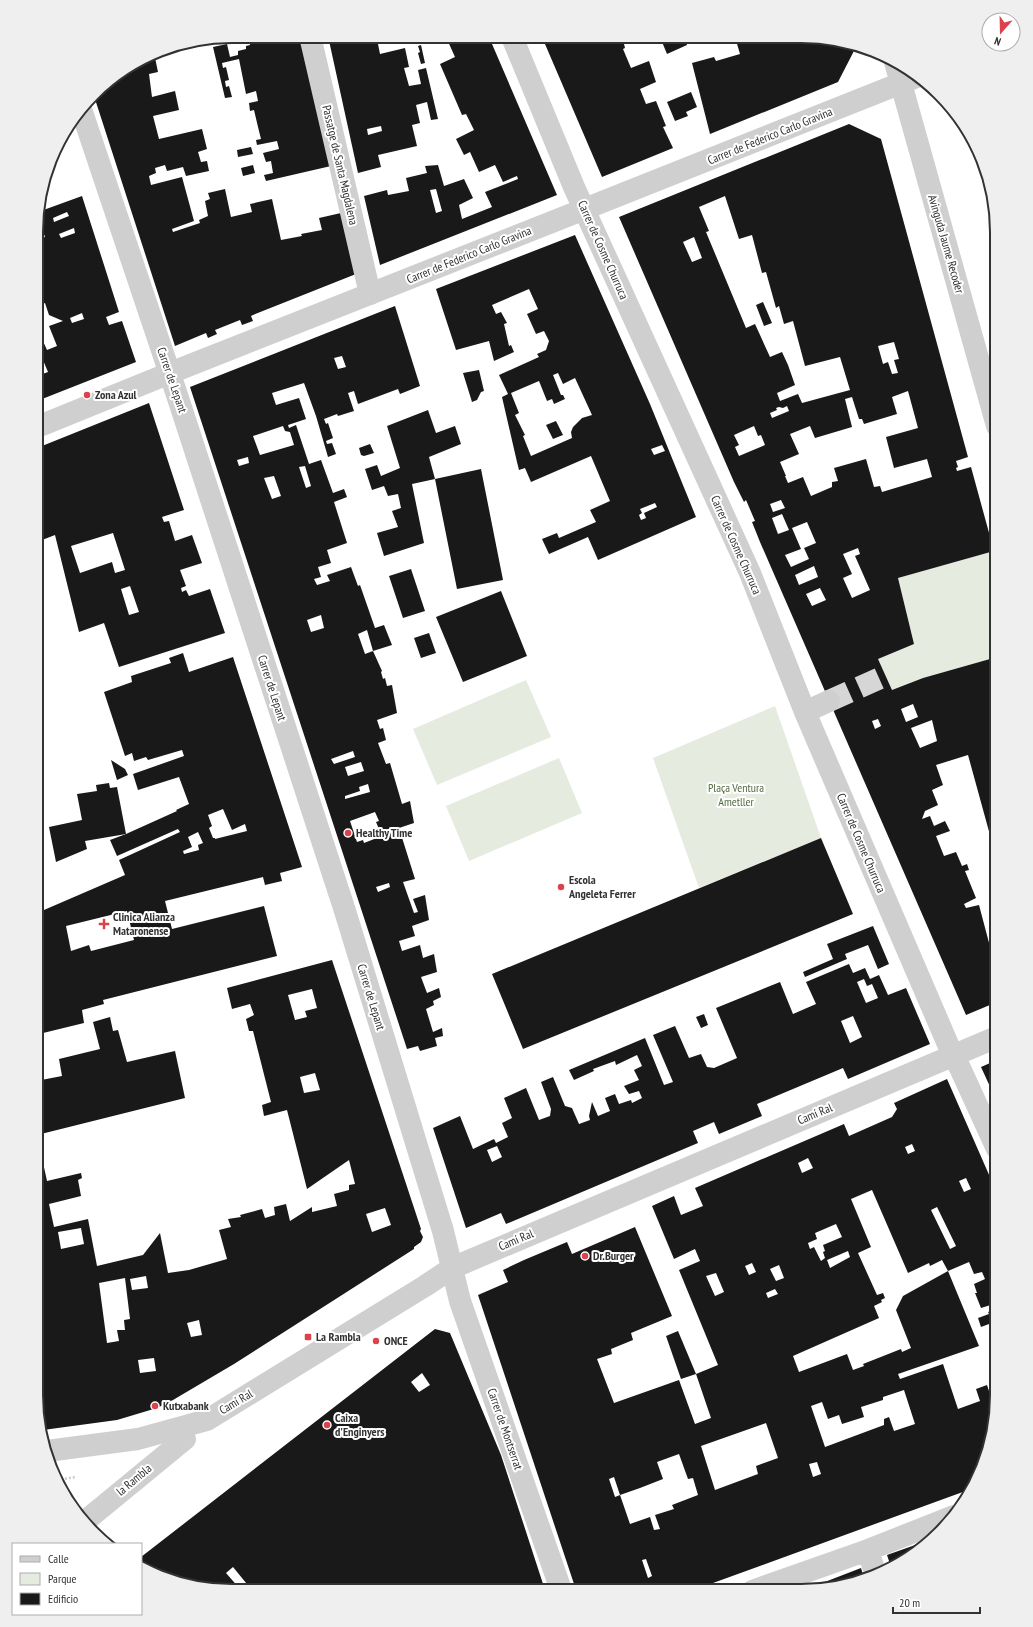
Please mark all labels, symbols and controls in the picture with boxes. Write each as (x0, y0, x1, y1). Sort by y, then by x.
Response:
north arrow (981, 12, 1021, 52)
text: N (992, 34, 1003, 49)
street label: Passatge de Santa Magdalena (319, 103, 362, 227)
street label: Carrer de Federico Carlo Gravina (705, 104, 835, 167)
street label: Avinguda Jaume Recoder (925, 193, 968, 296)
street label: Carrer de Cosme Churruca (575, 198, 632, 302)
street label: Carrer de Federico Carlo Gravina (404, 223, 534, 286)
street label: Carrer de Lepant (154, 345, 191, 415)
place label: Zona Azul (95, 387, 137, 402)
marker: Zona Azul (82, 390, 92, 400)
street label: Carrer de Cosme Churruca (708, 493, 765, 597)
street label: Carrer de Lepant (255, 653, 290, 723)
park label: Plaça Ventura Ametller (708, 780, 764, 809)
street label: Carrer de Cosme Churruca (834, 791, 889, 895)
place label: Healthy Time (356, 825, 412, 840)
marker: Healthy Time (343, 828, 353, 838)
place label: Escola Angeleta Ferrer (568, 872, 636, 901)
marker: Escola Angeleta Ferrer (556, 882, 566, 892)
place label: Clinica Alianza Mataronense (113, 909, 175, 938)
marker: Clinica Alianza Mataronense (98, 918, 110, 930)
street label: Carrer de Lepant (354, 962, 389, 1032)
street label: Camí Ral (795, 1099, 835, 1128)
street label: Camí Ral (496, 1225, 536, 1254)
place label: Dr.Burger (593, 1248, 634, 1263)
marker: Dr.Burger (580, 1251, 590, 1261)
place label: La Rambla (316, 1329, 361, 1344)
marker: La Rambla (303, 1332, 313, 1342)
place label: ONCE (384, 1333, 408, 1348)
marker: ONCE (371, 1336, 381, 1346)
street label: Camí Ral (216, 1386, 255, 1417)
street label: Carrer de Montserrat (484, 1386, 527, 1472)
place label: Kutxabank (163, 1398, 209, 1413)
marker: Kutxabank (150, 1401, 160, 1411)
place label: Caixa d'Enginyers (335, 1410, 384, 1439)
marker: Caixa d'Enginyers (322, 1420, 332, 1430)
street label: la Rambla (113, 1460, 154, 1499)
legend (12, 1543, 142, 1615)
text: Calle (48, 1551, 69, 1566)
text: Parque (48, 1571, 77, 1586)
scale bar (893, 1589, 980, 1615)
text: Edificio (48, 1591, 78, 1606)
text: 20 m (899, 1595, 920, 1610)

